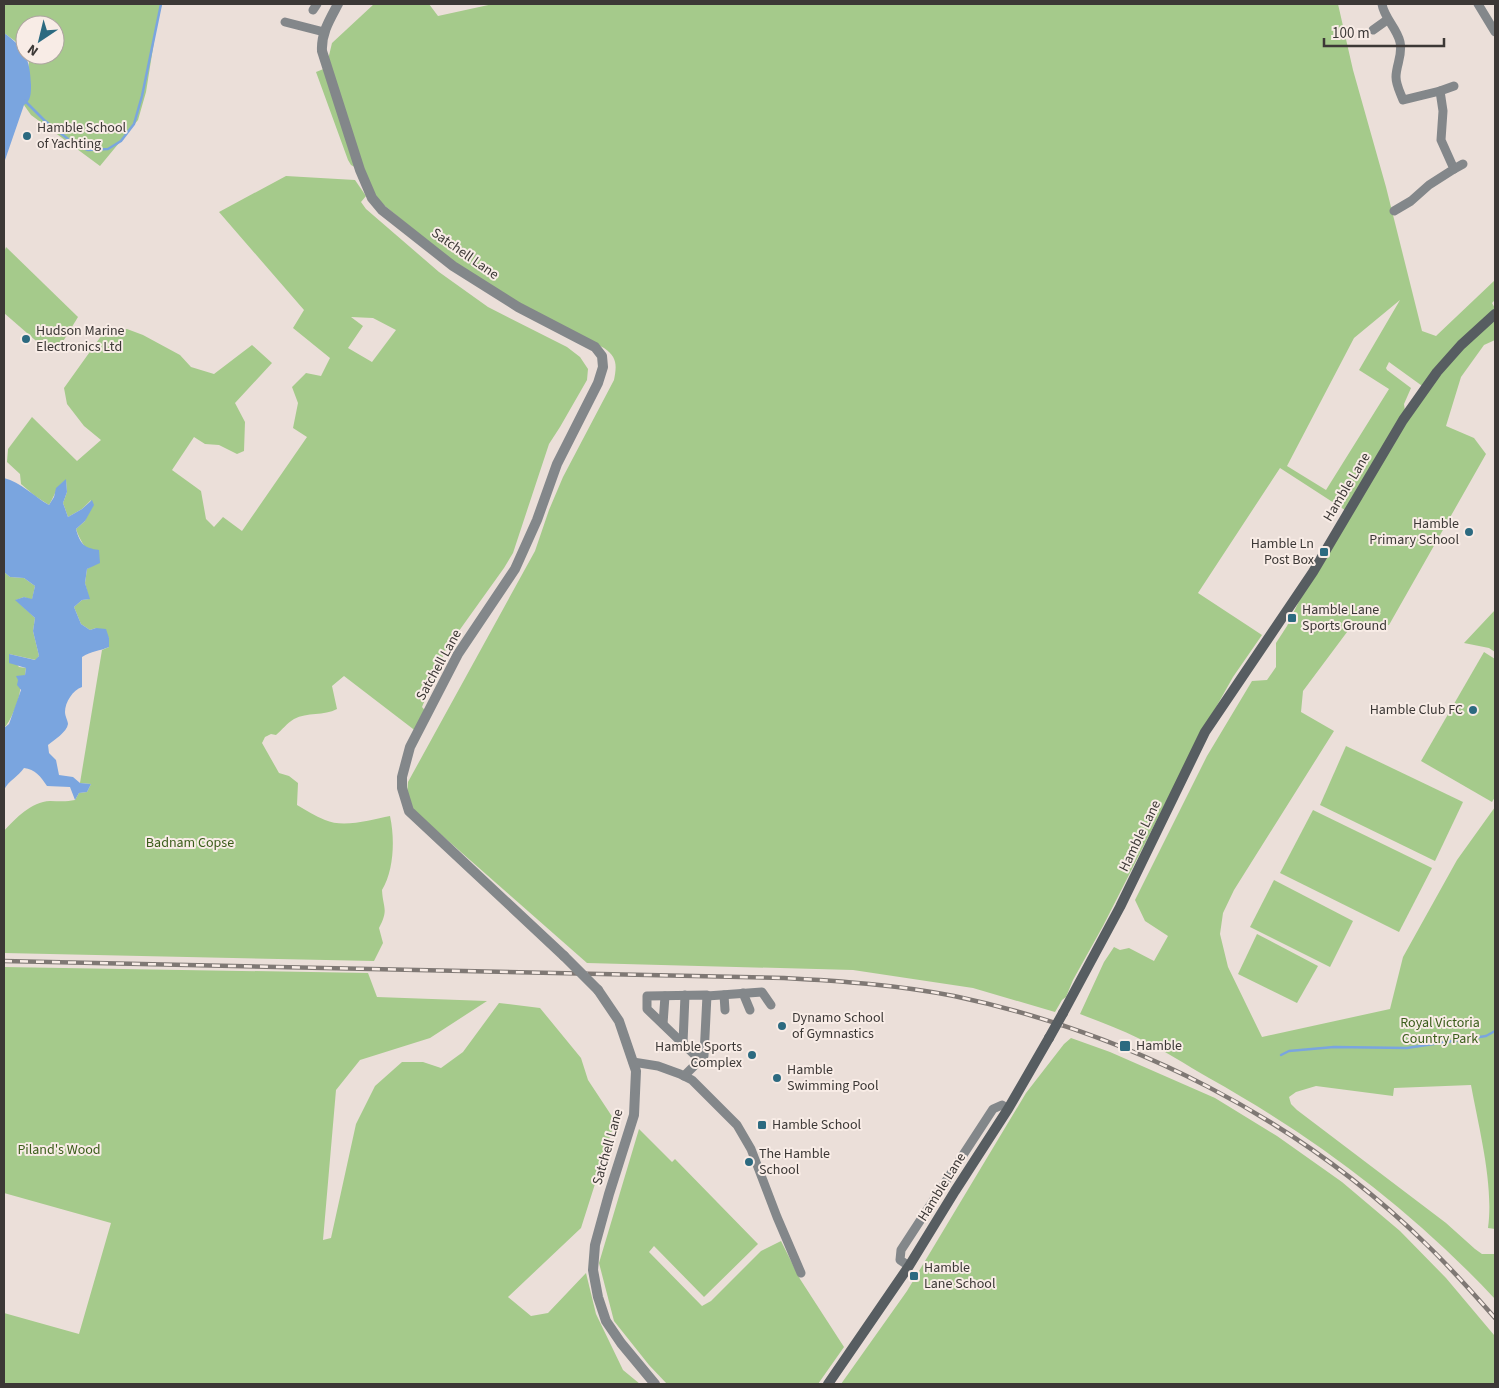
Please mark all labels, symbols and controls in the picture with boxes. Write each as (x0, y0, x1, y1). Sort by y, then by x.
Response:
north arrow (15, 15, 65, 65)
scale bar (1324, 15, 1444, 47)
text: 100 m (1332, 23, 1370, 44)
text: N (24, 39, 43, 61)
place label: Hamble School of Yachting (37, 118, 126, 154)
marker: Hamble School of Yachting (21, 130, 33, 142)
street label: Satchell Lane (427, 223, 503, 285)
place label: Hudson Marine Electronics Ltd (36, 321, 125, 357)
marker: Hudson Marine Electronics Ltd (20, 333, 32, 345)
street label: Hamble Lane (1319, 449, 1376, 525)
place label: Hamble Primary School (1369, 514, 1459, 550)
marker: Hamble Primary School (1463, 526, 1475, 538)
place label: Hamble Ln Post Box (1251, 534, 1315, 570)
marker: Hamble Ln Post Box (1318, 546, 1330, 558)
place label: Hamble Lane Sports Ground (1302, 600, 1387, 636)
marker: Hamble Lane Sports Ground (1286, 612, 1298, 624)
street label: Satchell Lane (411, 626, 467, 704)
place label: Hamble Club FC (1370, 700, 1463, 720)
marker: Hamble Club FC (1467, 704, 1479, 716)
street label: Hamble Lane (1114, 797, 1166, 875)
park label: Badnam Copse (146, 833, 234, 853)
place label: Dynamo School of Gymnastics (792, 1008, 885, 1044)
park label: Royal Victoria Country Park (1400, 1013, 1480, 1049)
marker: Dynamo School of Gymnastics (776, 1020, 788, 1032)
place label: Hamble (1136, 1036, 1182, 1056)
place label: Hamble Sports Complex (655, 1037, 743, 1073)
marker: Hamble (1118, 1039, 1132, 1053)
marker: Hamble Sports Complex (746, 1049, 758, 1061)
place label: Hamble Swimming Pool (787, 1060, 879, 1096)
marker: Hamble Swimming Pool (771, 1072, 783, 1084)
street label: Satchell Lane (588, 1107, 628, 1187)
place label: Hamble School (772, 1115, 861, 1135)
marker: Hamble School (756, 1119, 768, 1131)
park label: Piland's Wood (17, 1140, 101, 1160)
place label: The Hamble School (759, 1144, 830, 1180)
street label: Hamble Lane (913, 1149, 971, 1225)
marker: The Hamble School (743, 1156, 755, 1168)
place label: Hamble Lane School (924, 1258, 996, 1294)
marker: Hamble Lane School (908, 1270, 920, 1282)

